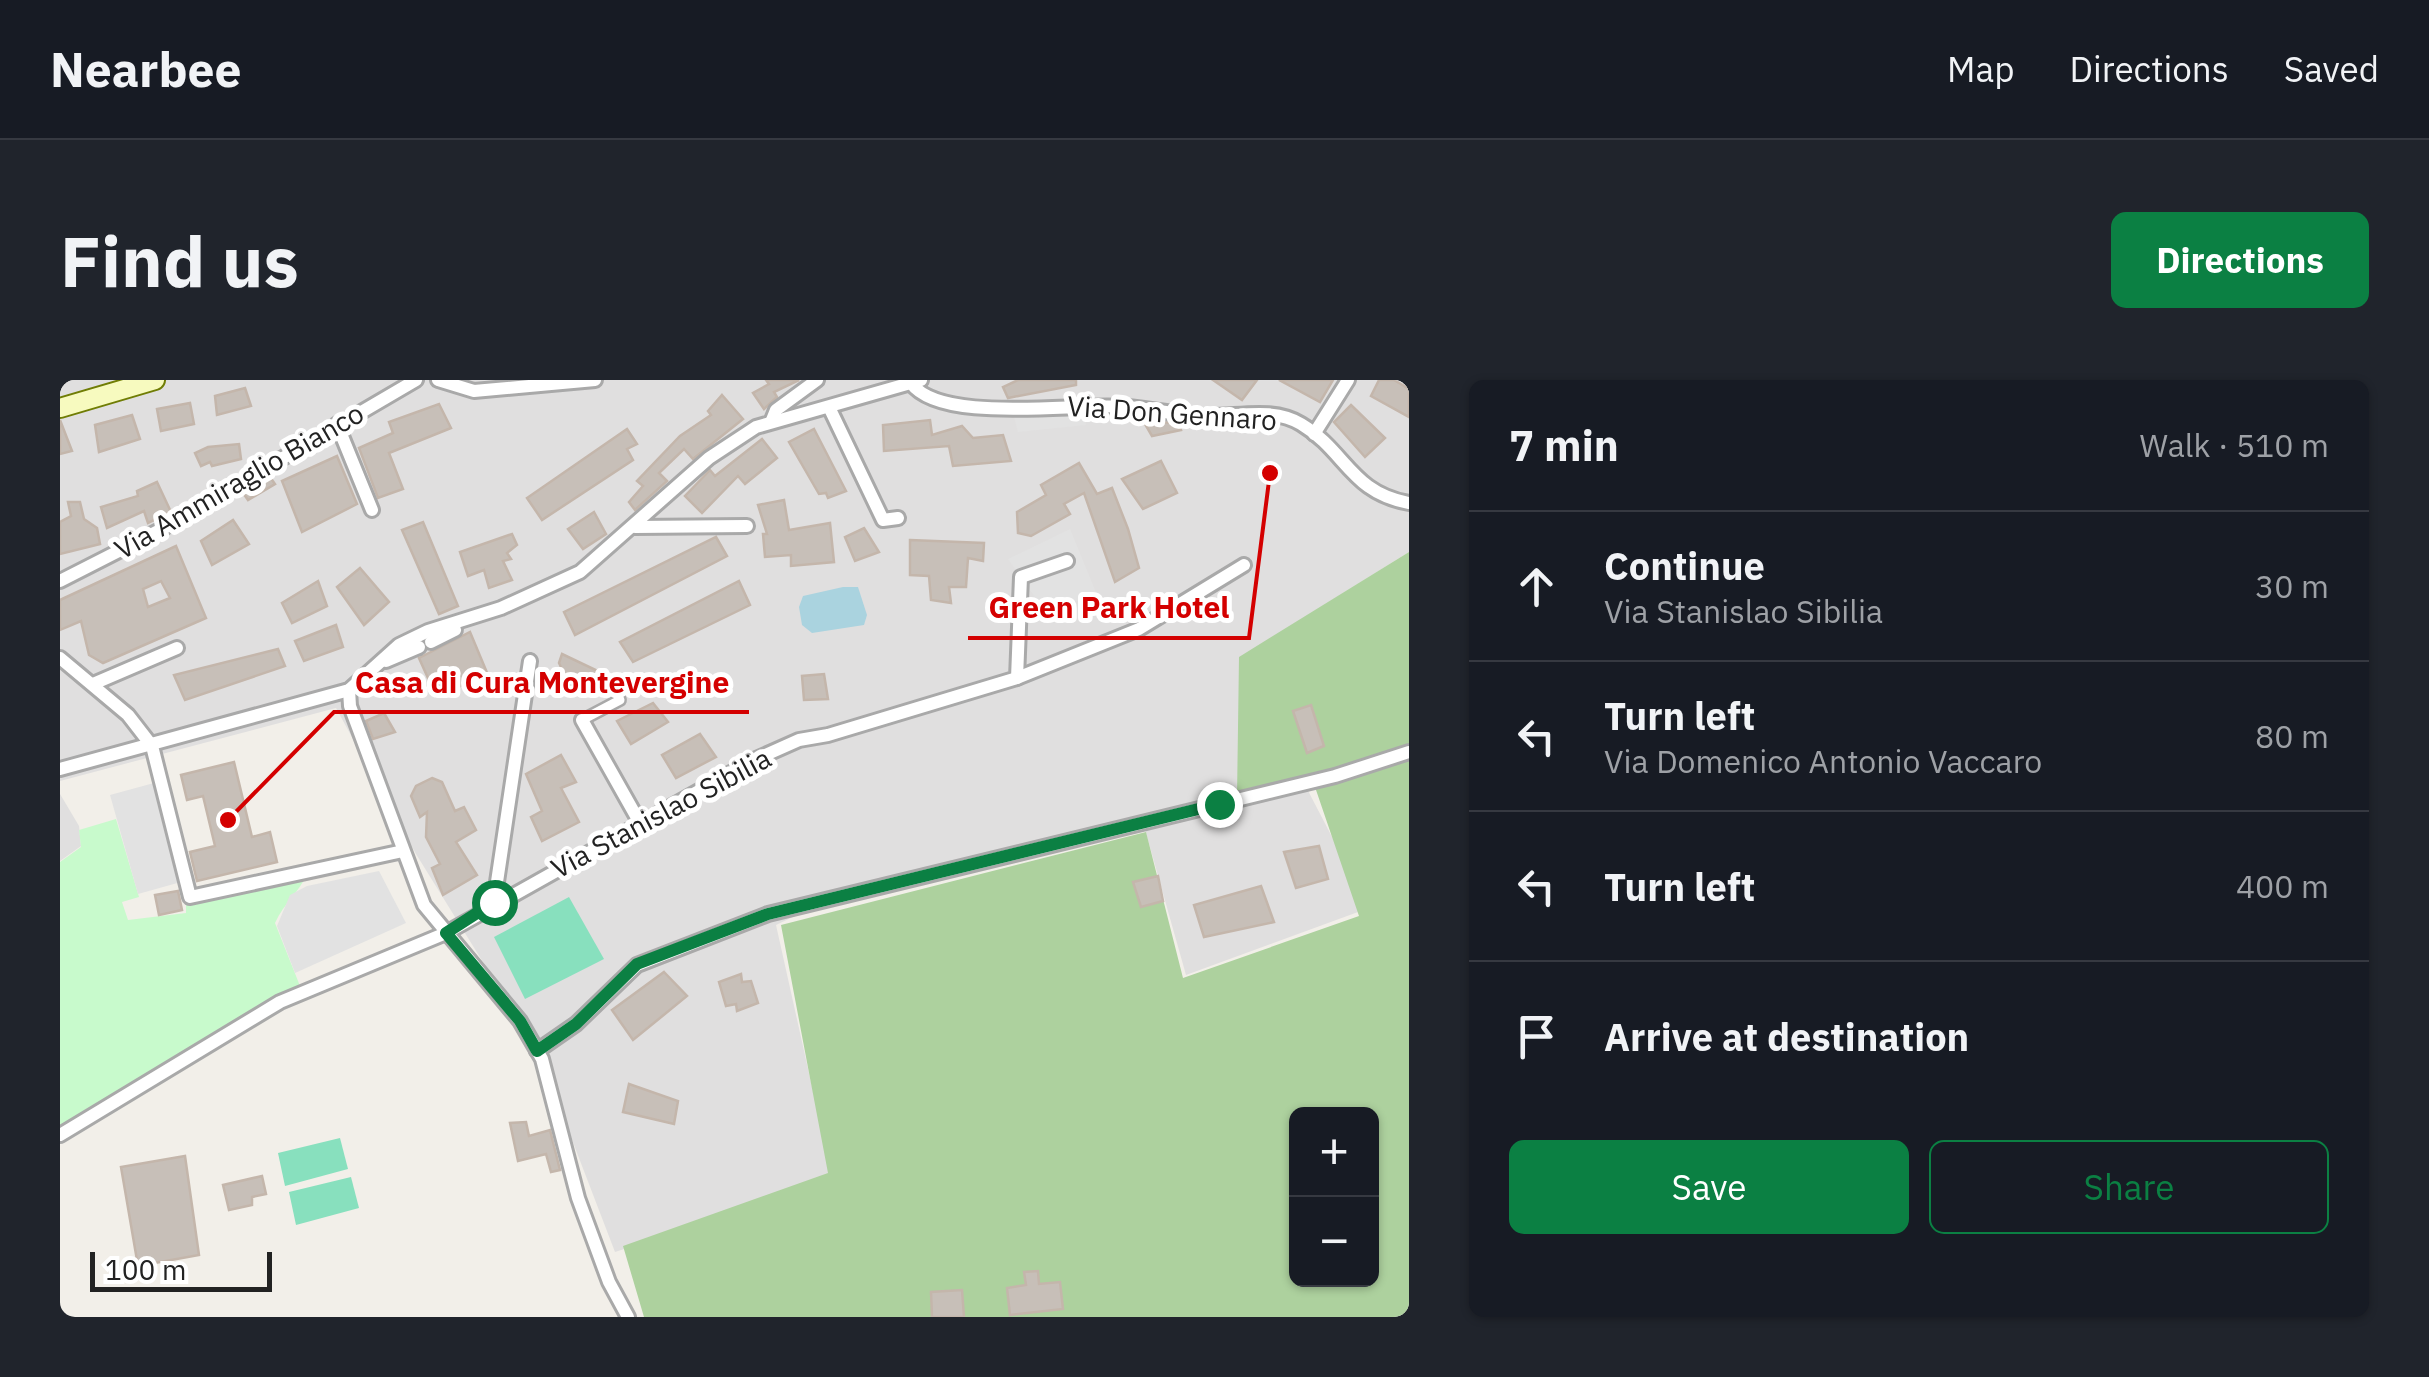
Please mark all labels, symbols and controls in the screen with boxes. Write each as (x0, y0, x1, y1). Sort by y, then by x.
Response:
text: Nearbee (50, 38, 242, 100)
text: Map (1947, 46, 2015, 92)
text: Directions (2070, 46, 2229, 92)
text: Saved (2284, 46, 2379, 92)
button: Directions (2111, 212, 2369, 308)
text: Find us (60, 215, 299, 306)
street label: Via Don Gennaro (1066, 387, 1278, 438)
street label: Via Ammiraglio Bianco (107, 394, 370, 567)
text: 7 min (1509, 418, 1619, 473)
text: Walk · 510 m (2140, 424, 2329, 466)
text: Continue (1604, 541, 1765, 590)
icon: ahead (1509, 559, 1564, 614)
text: 30 m (2255, 565, 2329, 607)
callout: Green Park Hotel (968, 578, 1249, 638)
text: Green Park Hotel (989, 587, 1229, 626)
text: Via Stanislao Sibilia (1604, 590, 1883, 632)
callout: Casa di Cura Montevergine (334, 652, 749, 712)
text: Casa di Cura Montevergine (355, 662, 729, 701)
text: Turn left (1604, 691, 1755, 740)
icon: left (1509, 709, 1564, 764)
text: 80 m (2255, 715, 2329, 757)
street label: Via Stanislao Sibilia (544, 739, 777, 886)
text: Via Domenico Antonio Vaccaro (1604, 740, 2042, 782)
route end (1197, 782, 1243, 828)
icon: left (1509, 859, 1564, 914)
text: Turn left (1604, 862, 1755, 911)
text: 400 m (2236, 865, 2329, 907)
route start (472, 880, 518, 926)
icon: arrive (1509, 1009, 1564, 1064)
text: Arrive at destination (1604, 1012, 1969, 1061)
map controls (1289, 1107, 1379, 1287)
button: + (1289, 1107, 1379, 1197)
button: Save (1509, 1140, 1909, 1234)
button: Share (1929, 1140, 2329, 1234)
button: − (1289, 1197, 1379, 1287)
scale bar (90, 1247, 272, 1291)
text: 100 m (105, 1251, 186, 1288)

